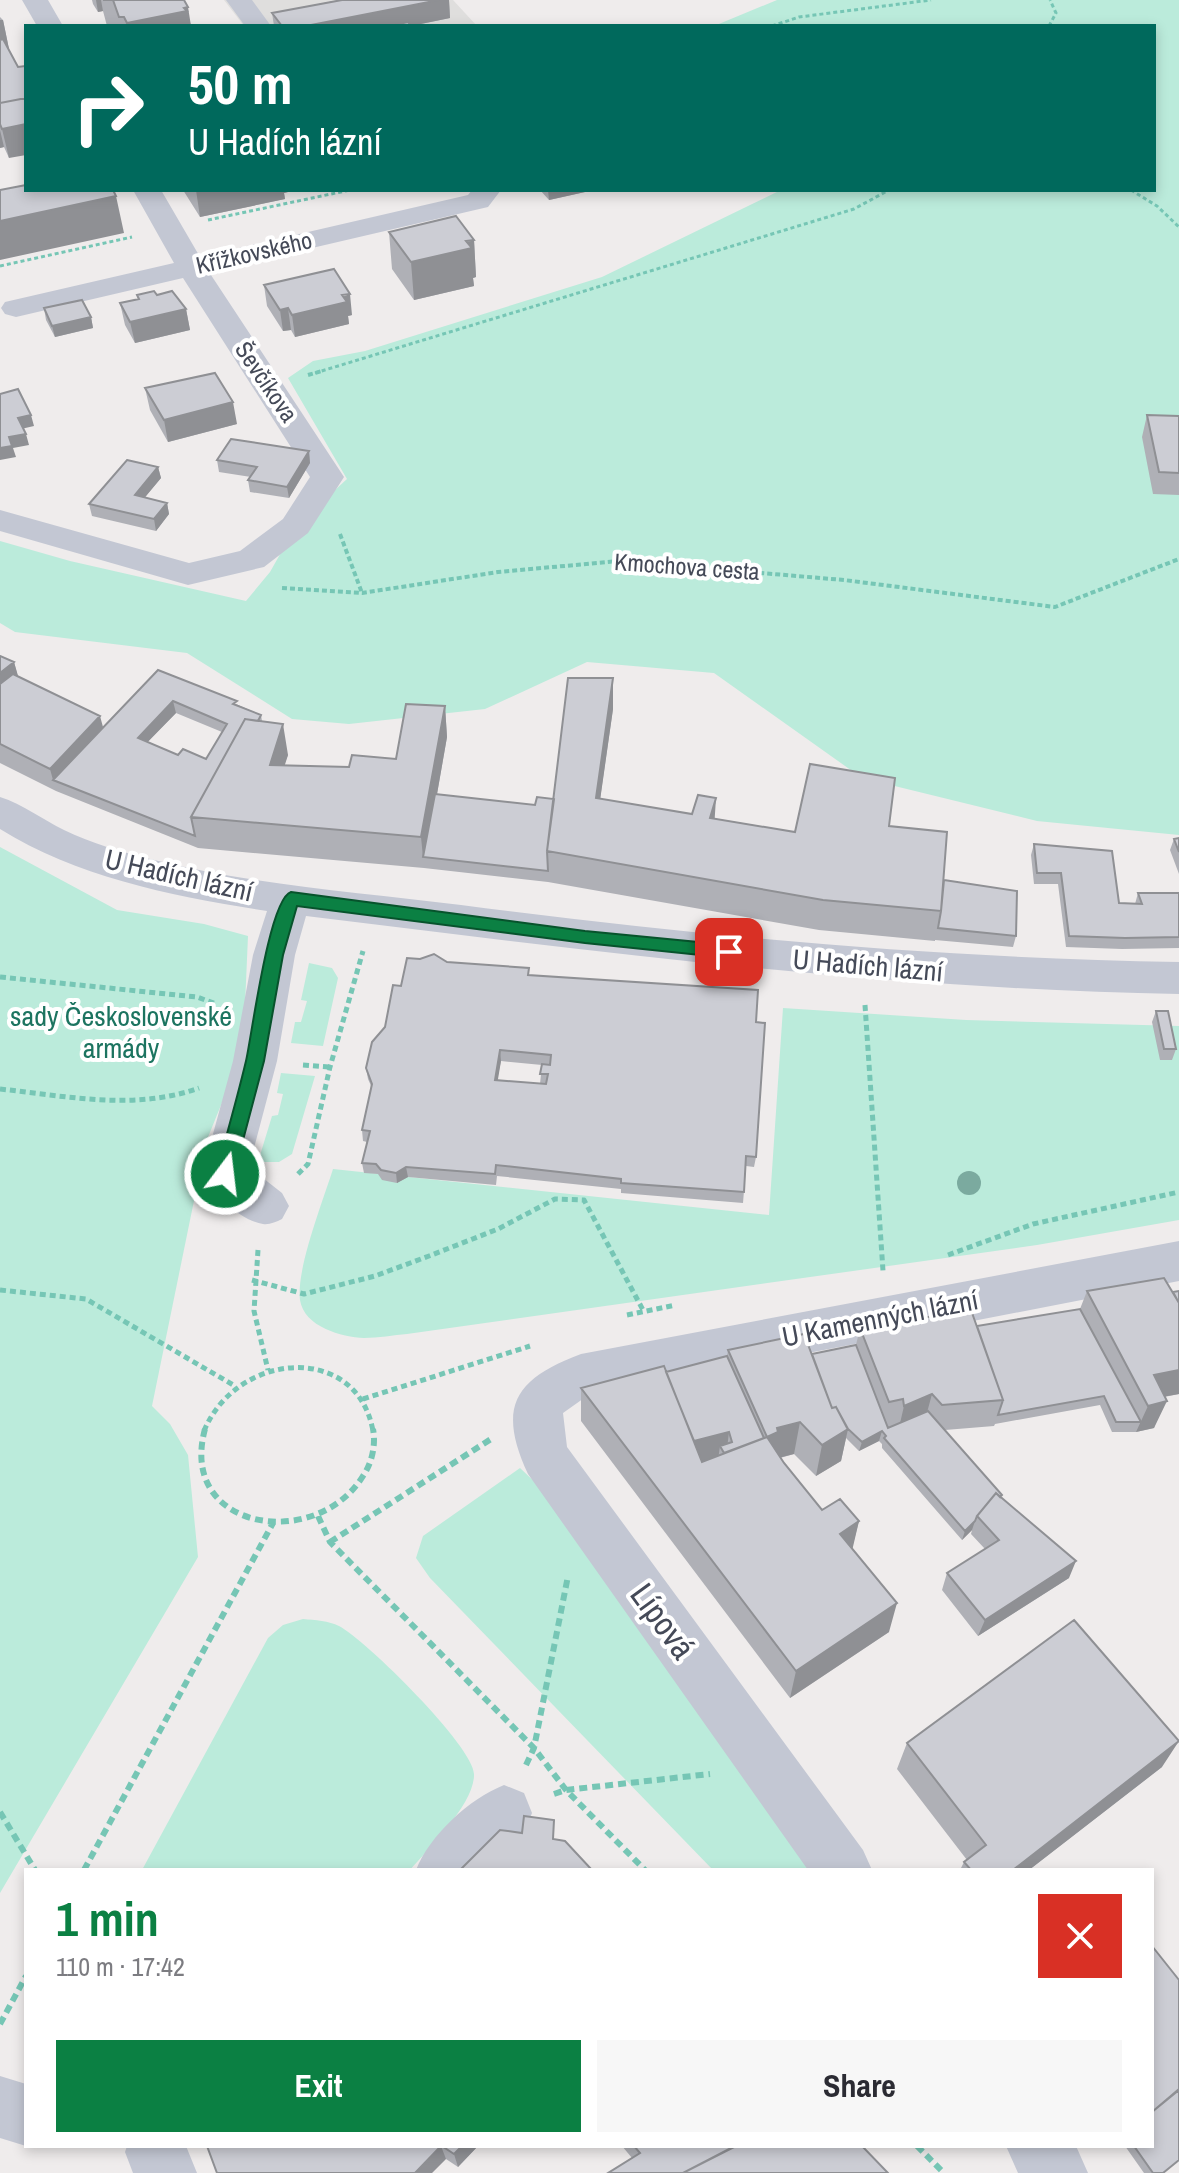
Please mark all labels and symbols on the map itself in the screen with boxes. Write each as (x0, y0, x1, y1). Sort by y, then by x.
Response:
street label: Křížkovského (193, 223, 315, 281)
street label: Ševčíkova (228, 335, 306, 428)
street label: Kmochova cesta (613, 545, 761, 587)
street label: U Hadích lázní (101, 840, 257, 911)
pin (695, 918, 763, 986)
street label: U Hadích lázní (791, 940, 945, 991)
park label: sady Československé armády (10, 997, 232, 1067)
position arrow (183, 1132, 267, 1216)
street label: U Kamenných lázní (779, 1280, 982, 1356)
street label: Lípová (620, 1574, 706, 1669)

